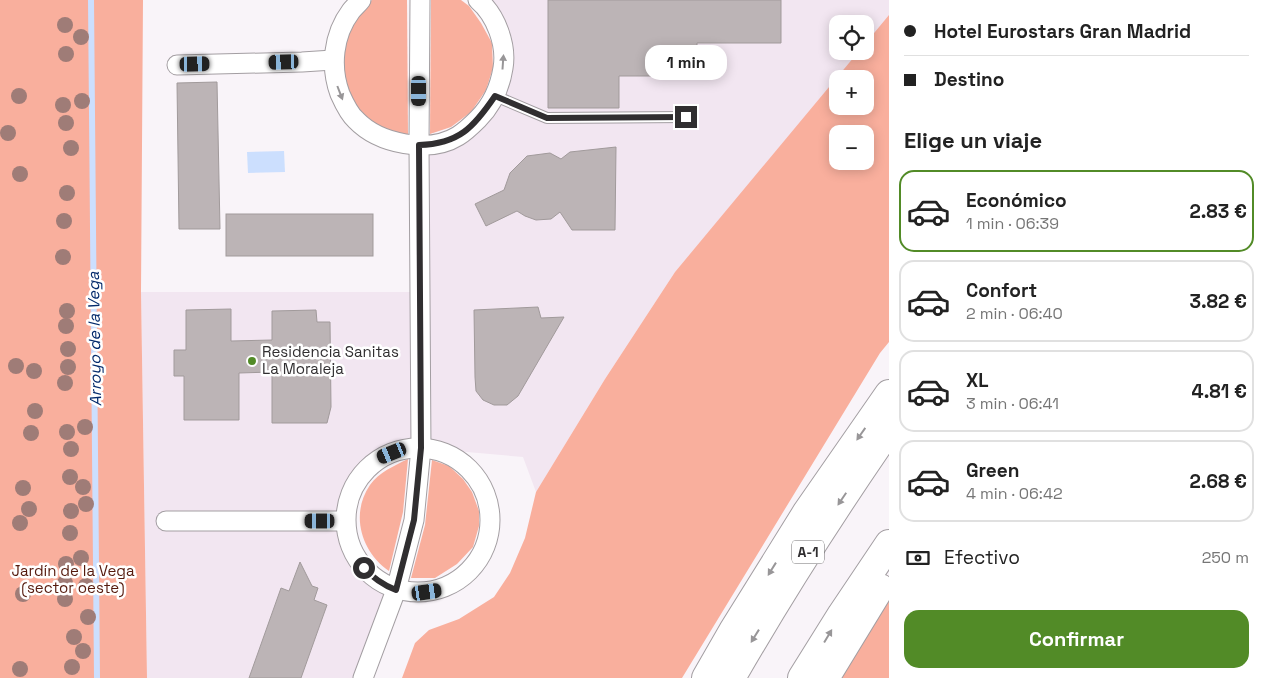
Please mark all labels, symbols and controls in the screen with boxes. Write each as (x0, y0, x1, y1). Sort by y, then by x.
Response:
map controls (829, 15, 874, 170)
button: locate (829, 15, 874, 60)
text: Hotel Eurostars Gran Madrid (934, 19, 1191, 44)
callout: 1 min (645, 44, 727, 80)
text: 1 min (666, 52, 706, 73)
car (268, 54, 299, 70)
one-way arrow (500, 54, 508, 70)
car (179, 56, 210, 72)
text: Destino (934, 67, 1004, 92)
button: + (829, 70, 874, 115)
car (411, 76, 426, 106)
one-way arrow (336, 86, 344, 101)
route end (675, 106, 697, 128)
button: − (829, 125, 874, 170)
text: Elige un viaje (904, 126, 1042, 154)
text: Económico (966, 188, 1067, 213)
icon: car (906, 189, 951, 234)
text: 2.83 € (1189, 199, 1247, 224)
text: 1 min · 06:39 (966, 213, 1059, 234)
water label: Arroyo de la Vega (83, 271, 106, 407)
text: Confort (966, 278, 1037, 303)
icon: car (906, 279, 951, 324)
text: 3.82 € (1189, 289, 1247, 314)
text: 2 min · 06:40 (966, 303, 1063, 324)
place label: Residencia Sanitas La Moraleja (262, 342, 399, 378)
marker: Residencia Sanitas La Moraleja (246, 355, 258, 367)
text: XL (966, 368, 989, 393)
icon: car (906, 369, 951, 414)
text: 4.81 € (1192, 379, 1247, 404)
text: 3 min · 06:41 (966, 393, 1059, 414)
one-way arrow (856, 427, 866, 440)
car (375, 440, 408, 466)
text: Green (966, 458, 1019, 483)
icon: car (906, 459, 951, 504)
text: 2.68 € (1189, 469, 1247, 494)
text: 4 min · 06:42 (966, 483, 1063, 504)
one-way arrow (838, 492, 847, 506)
car (305, 514, 335, 529)
road number: A-1 (792, 540, 824, 564)
icon: cash (904, 544, 932, 572)
text: Efectivo (944, 545, 1020, 570)
text: 250 m (1202, 547, 1249, 568)
route start (353, 557, 375, 579)
park label: Jardín de la Vega (sector oeste) (11, 561, 135, 598)
one-way arrow (767, 563, 776, 576)
car (411, 582, 442, 602)
button: Confirmar (904, 610, 1249, 668)
one-way arrow (751, 630, 760, 643)
one-way arrow (823, 630, 832, 643)

